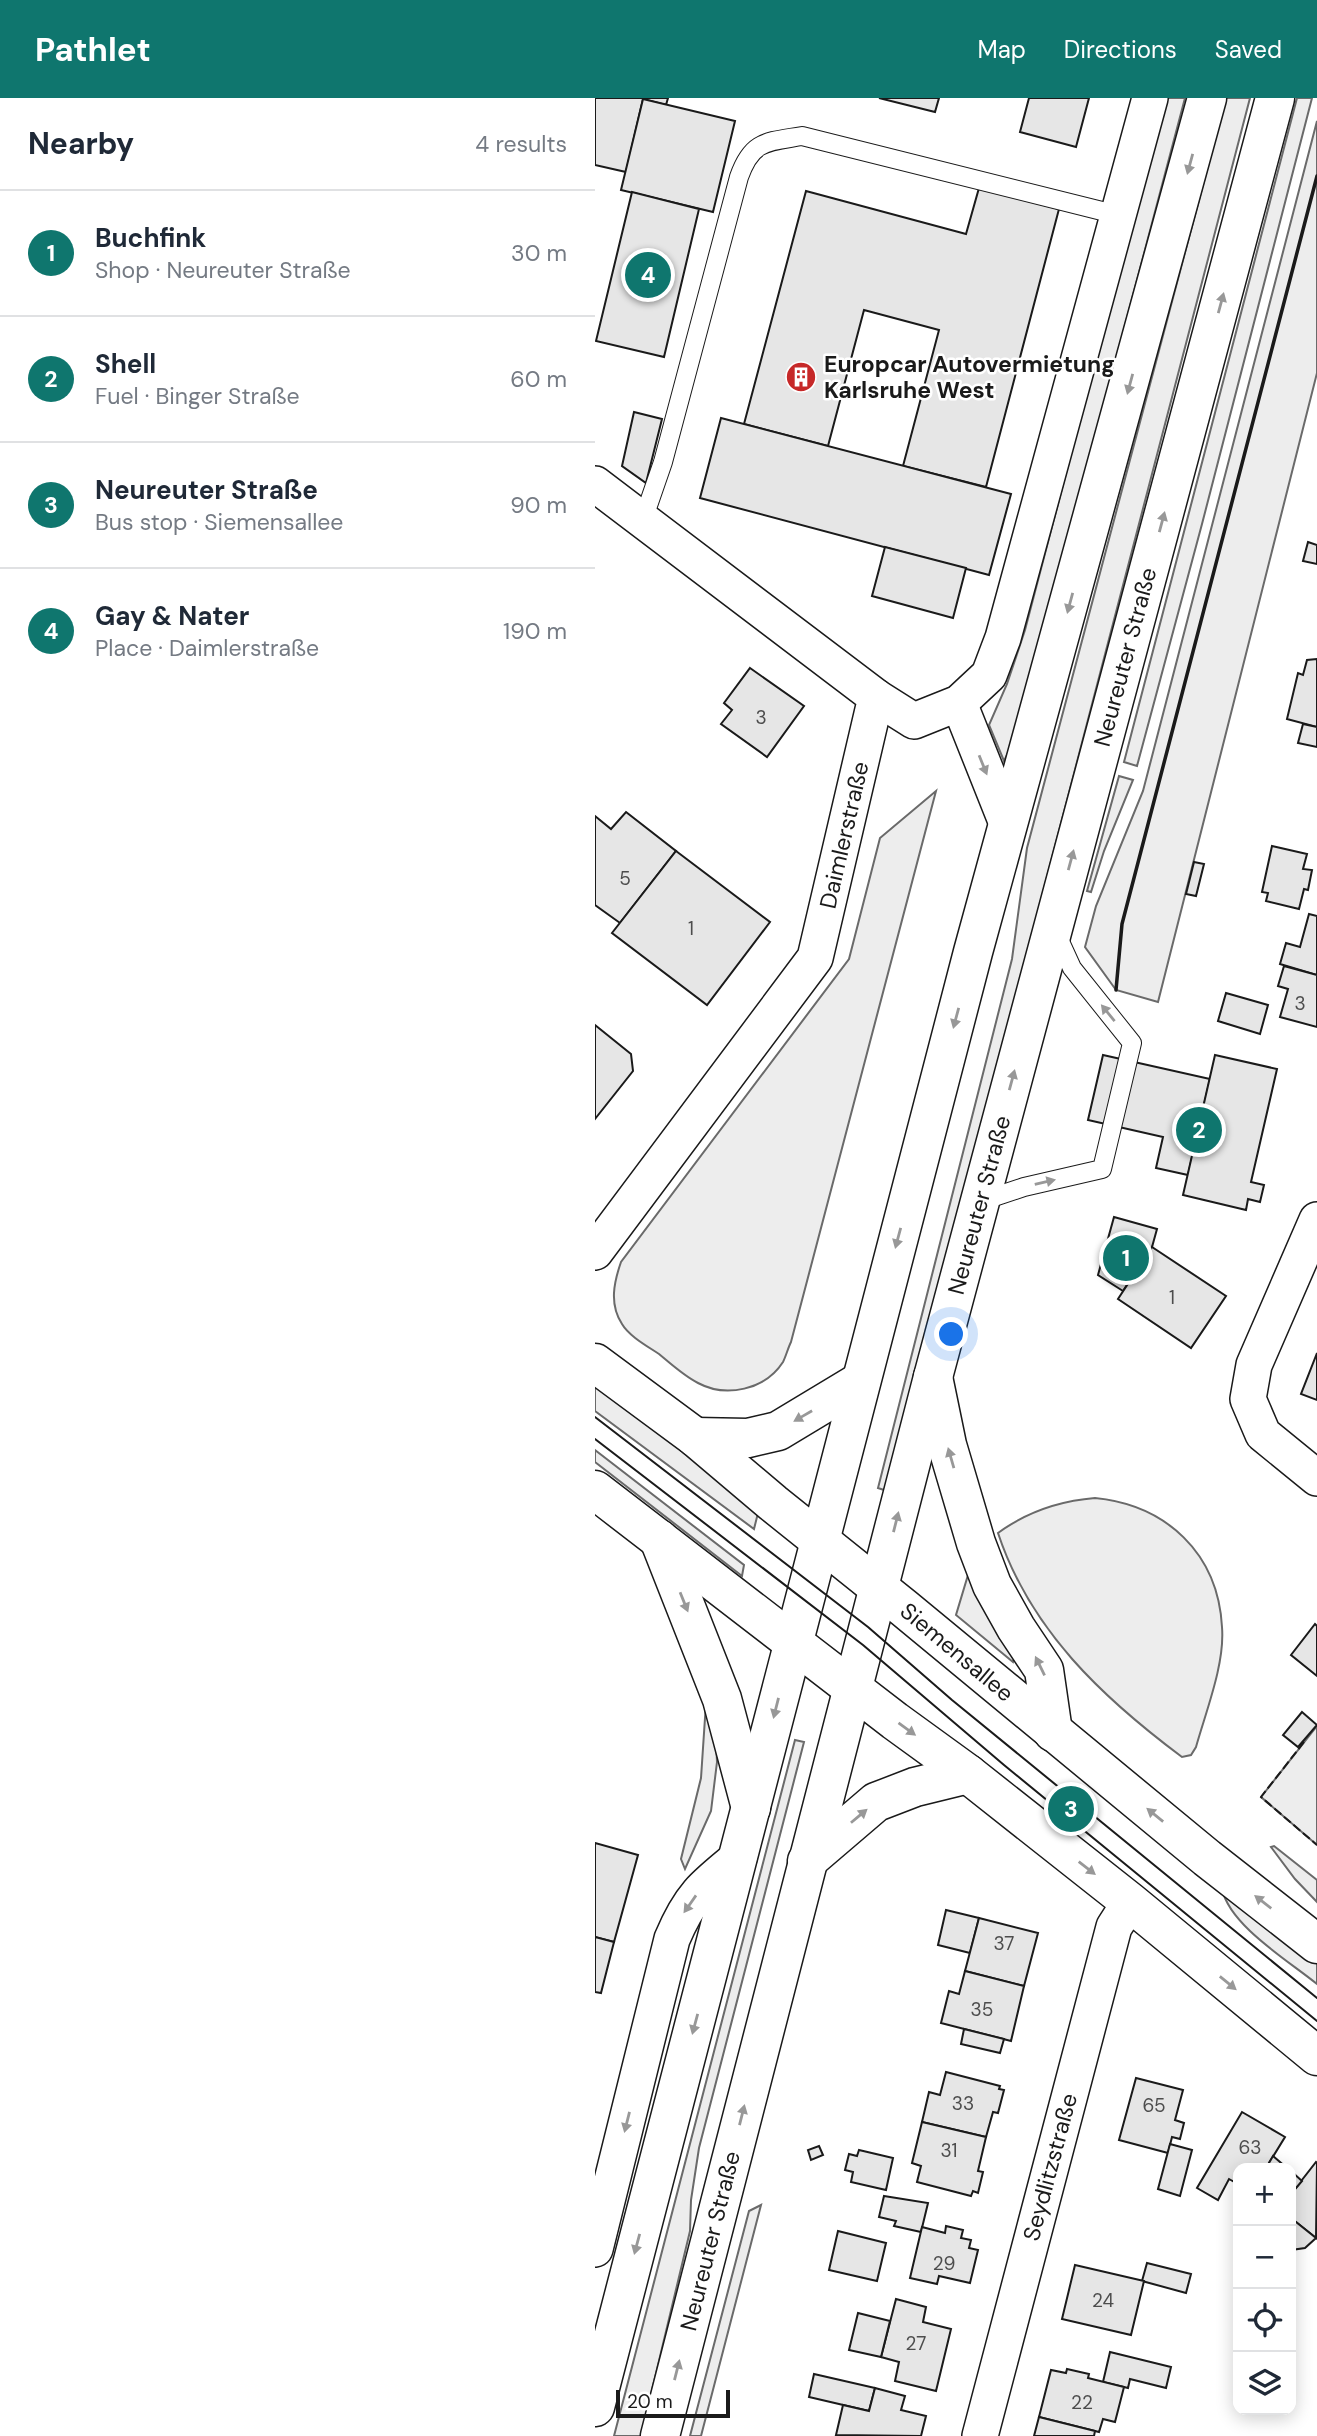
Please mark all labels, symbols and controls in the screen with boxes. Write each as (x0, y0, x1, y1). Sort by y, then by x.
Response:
text: Pathlet (35, 28, 151, 71)
text: Map (978, 34, 1026, 65)
text: Directions (1064, 34, 1177, 65)
text: Saved (1215, 34, 1282, 65)
text: Nearby (28, 124, 134, 163)
text: 4 results (475, 129, 567, 159)
one-way arrow (1184, 153, 1195, 175)
text: Buchfink (95, 221, 206, 255)
text: 1 (47, 238, 55, 268)
text: 30 m (511, 238, 567, 268)
pin: 4 (625, 249, 671, 301)
text: Shop · Neureuter Straße (95, 255, 351, 285)
one-way arrow (1217, 292, 1227, 313)
text: Shell (95, 347, 156, 381)
place label: Europcar Autovermietung Karlsruhe West (824, 349, 1115, 405)
building icon: Europcar Autovermietung Karlsruhe West (784, 360, 818, 394)
text: 2 (44, 364, 58, 394)
text: 60 m (510, 364, 567, 394)
one-way arrow (1124, 373, 1135, 395)
text: Fuel · Binger Straße (95, 381, 299, 411)
text: Neureuter Straße (95, 473, 318, 507)
text: 3 (44, 490, 58, 520)
text: 90 m (510, 490, 567, 520)
text: Bus stop · Siemensallee (95, 507, 343, 537)
one-way arrow (1157, 511, 1168, 533)
street label: Neureuter Straße (1087, 564, 1163, 750)
one-way arrow (1064, 593, 1074, 614)
text: Gay & Nater (95, 599, 249, 633)
text: 4 (44, 616, 58, 646)
text: 190 m (503, 616, 567, 646)
text: Place · Daimlerstraße (95, 633, 319, 663)
house number: 3 (755, 705, 767, 730)
one-way arrow (978, 754, 989, 775)
street label: Daimlerstraße (813, 759, 875, 911)
one-way arrow (1066, 849, 1076, 870)
house number: 5 (619, 866, 631, 891)
house number: 1 (688, 916, 694, 941)
house number: 3 (1294, 991, 1306, 1016)
one-way arrow (1101, 1004, 1116, 1021)
one-way arrow (950, 1007, 960, 1028)
one-way arrow (1007, 1069, 1018, 1091)
pin: 2 (1176, 1104, 1222, 1156)
street label: Neureuter Straße (941, 1112, 1017, 1298)
one-way arrow (1034, 1177, 1056, 1188)
one-way arrow (892, 1227, 903, 1249)
pin: 1 (1103, 1232, 1149, 1284)
house number: 1 (1169, 1285, 1175, 1310)
your location (934, 1317, 968, 1351)
one-way arrow (793, 1410, 812, 1423)
one-way arrow (945, 1447, 956, 1469)
one-way arrow (891, 1511, 902, 1533)
one-way arrow (679, 1592, 690, 1613)
street label: Siemensallee (894, 1596, 1020, 1708)
one-way arrow (1034, 1656, 1045, 1676)
one-way arrow (770, 1697, 781, 1719)
one-way arrow (897, 1722, 916, 1736)
pin: 3 (1048, 1783, 1094, 1835)
one-way arrow (1146, 1807, 1164, 1822)
one-way arrow (850, 1808, 868, 1824)
one-way arrow (1077, 1860, 1095, 1875)
one-way arrow (1255, 1894, 1273, 1909)
one-way arrow (683, 1895, 697, 1913)
house number: 37 (993, 1931, 1015, 1956)
one-way arrow (1220, 1975, 1237, 1990)
house number: 35 (971, 1997, 993, 2022)
one-way arrow (689, 2013, 700, 2035)
street label: Seydlitzstraße (1016, 2090, 1084, 2244)
house number: 33 (952, 2091, 974, 2116)
house number: 65 (1142, 2093, 1166, 2118)
one-way arrow (737, 2104, 748, 2126)
one-way arrow (621, 2111, 632, 2133)
house number: 63 (1238, 2135, 1262, 2160)
house number: 31 (941, 2138, 957, 2163)
street label: Neureuter Straße (673, 2148, 747, 2334)
map controls (1233, 2163, 1296, 2415)
button: + (1233, 2163, 1296, 2226)
button: − (1233, 2226, 1296, 2289)
one-way arrow (631, 2234, 642, 2256)
house number: 29 (933, 2251, 955, 2276)
house number: 24 (1092, 2288, 1114, 2313)
button: locate (1233, 2289, 1296, 2352)
house number: 27 (906, 2331, 926, 2356)
button: layers (1233, 2352, 1296, 2415)
one-way arrow (672, 2359, 683, 2381)
scale bar (616, 2387, 730, 2419)
text: 20 m (627, 2389, 673, 2414)
house number: 22 (1071, 2390, 1093, 2415)

